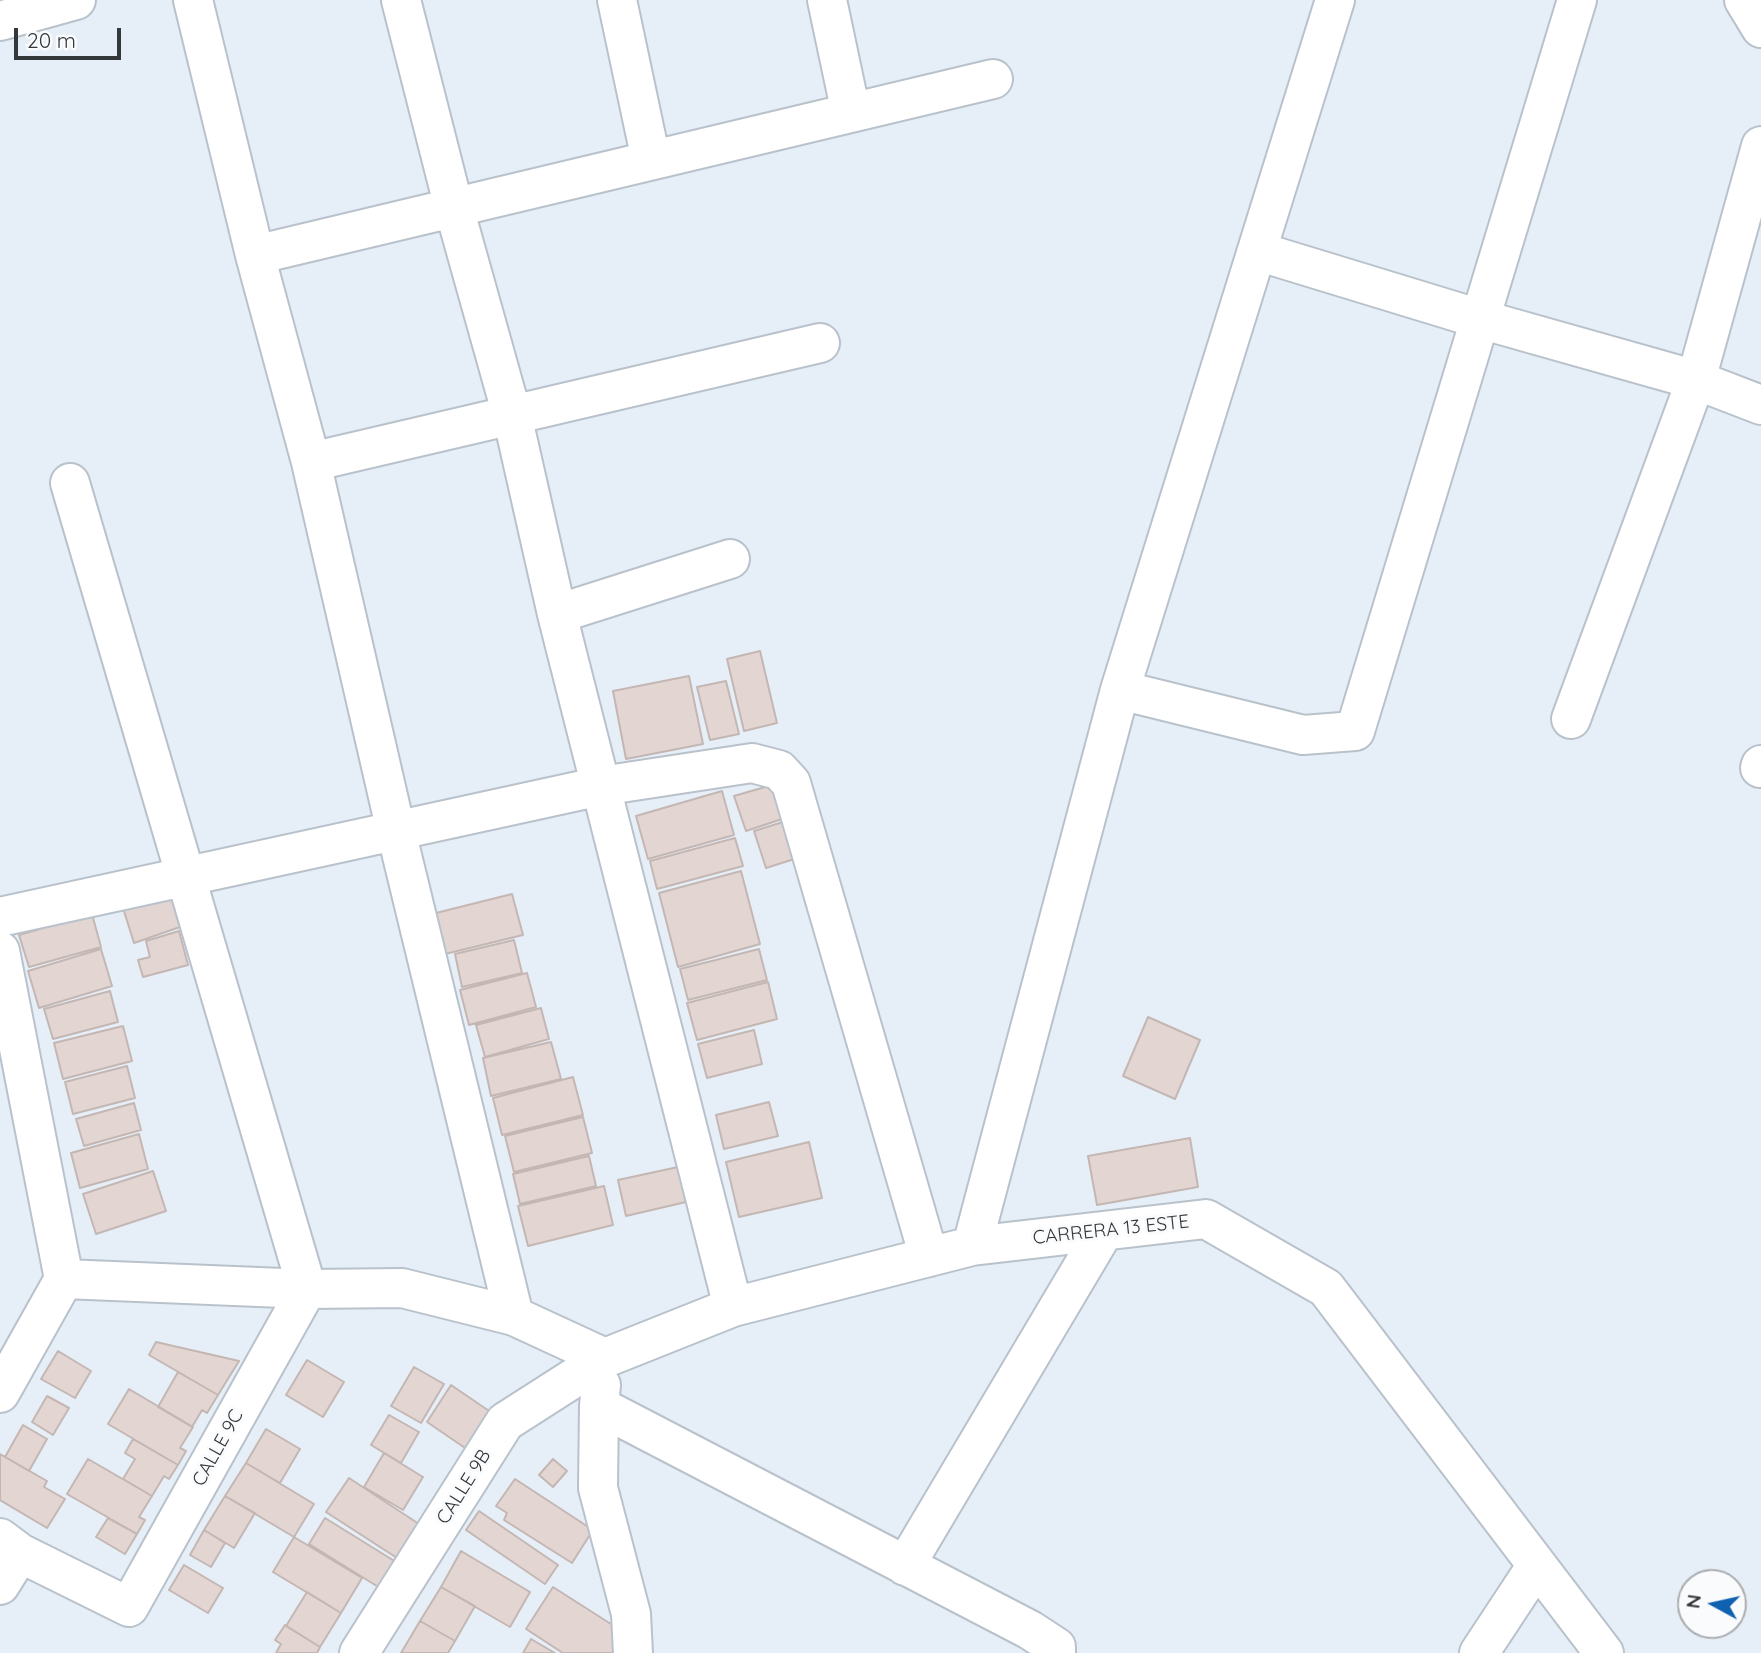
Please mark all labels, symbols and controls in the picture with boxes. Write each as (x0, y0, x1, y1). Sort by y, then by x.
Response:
scale bar (18, 14, 124, 58)
text: 20 m (27, 27, 76, 53)
street label: CARRERA 13 ESTE (1032, 1210, 1190, 1250)
street label: CALLE 9C (188, 1406, 248, 1490)
street label: CALLE 9B (432, 1445, 496, 1529)
north arrow (1677, 1569, 1747, 1639)
text: N (1680, 1593, 1706, 1610)

